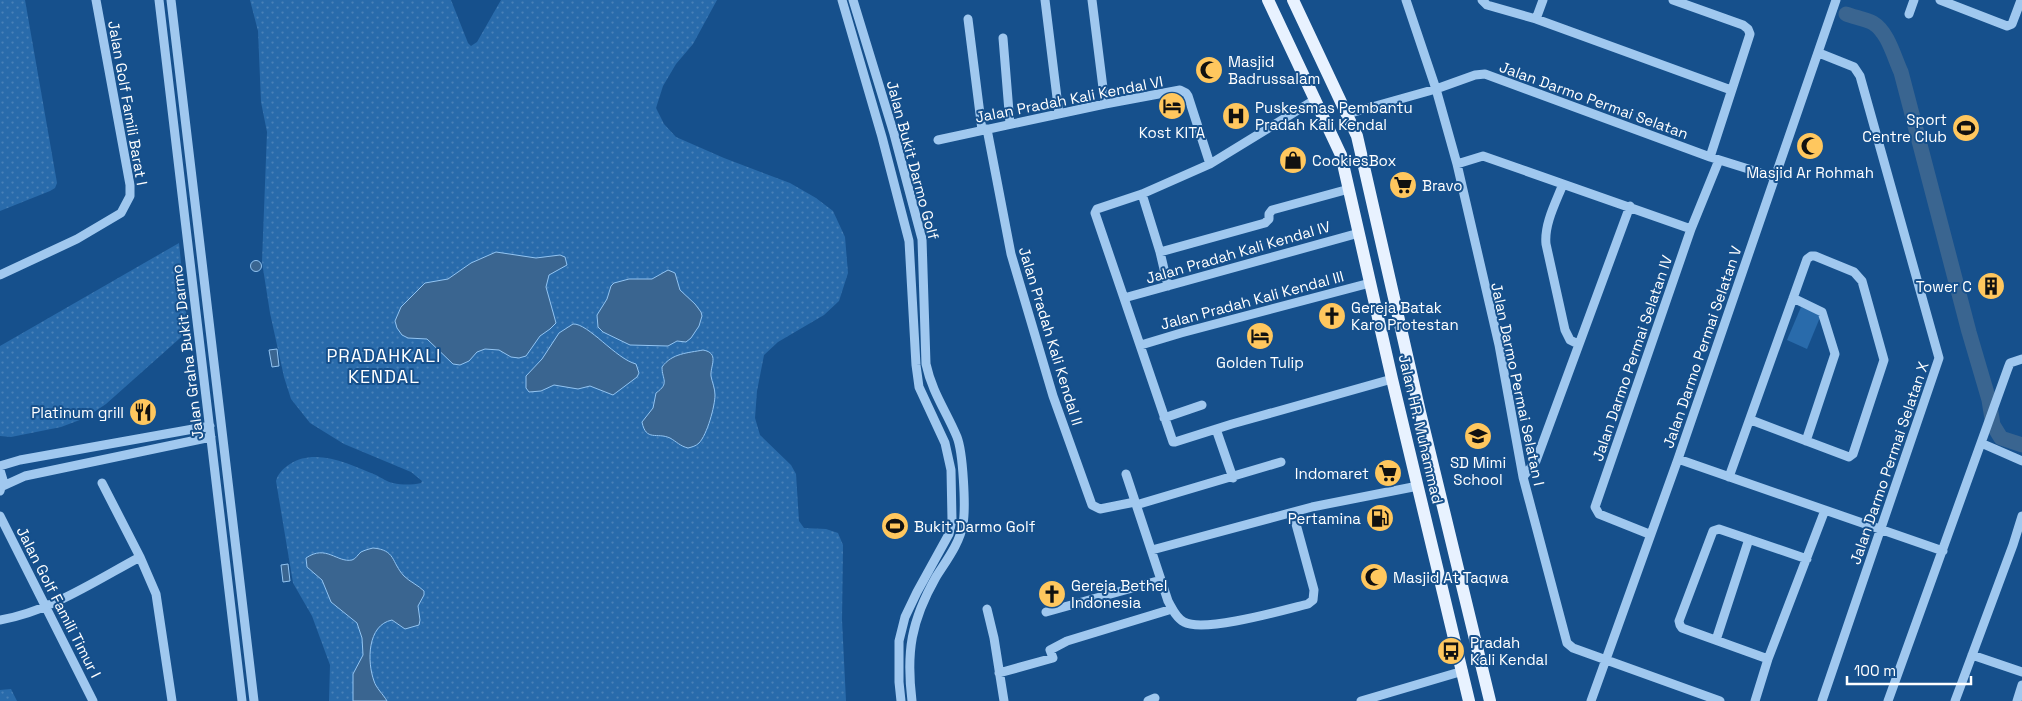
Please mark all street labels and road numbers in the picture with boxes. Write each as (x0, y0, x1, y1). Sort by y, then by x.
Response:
street label: Jalan Golf Famili Barat I (104, 19, 152, 187)
street label: Jalan Darmo Permai Selatan (1497, 57, 1691, 143)
street label: Jalan Pradah Kali Kendal VI (973, 71, 1165, 127)
street label: Jalan Bukit Darmo Golf (883, 78, 943, 242)
street label: Jalan Pradah Kali Kendal IV (1143, 216, 1333, 288)
street label: Jalan Darmo Permai Selatan V (1658, 243, 1746, 451)
street label: Jalan Pradah Kali Kendal II (1015, 244, 1087, 428)
street label: Jalan Darmo Permai Selatan IV (1588, 253, 1676, 463)
street label: Jalan Graha Bukit Darmo (167, 263, 207, 441)
street label: Jalan Pradah Kali Kendal III (1158, 266, 1346, 334)
street label: Jalan Darmo Permai Selatan I (1487, 281, 1549, 487)
street label: Jalan HR. Muhammad (1395, 352, 1447, 506)
street label: Jalan Darmo Permai Selatan X (1845, 359, 1933, 567)
street label: Jalan Golf Famili Timur I (13, 523, 105, 681)

